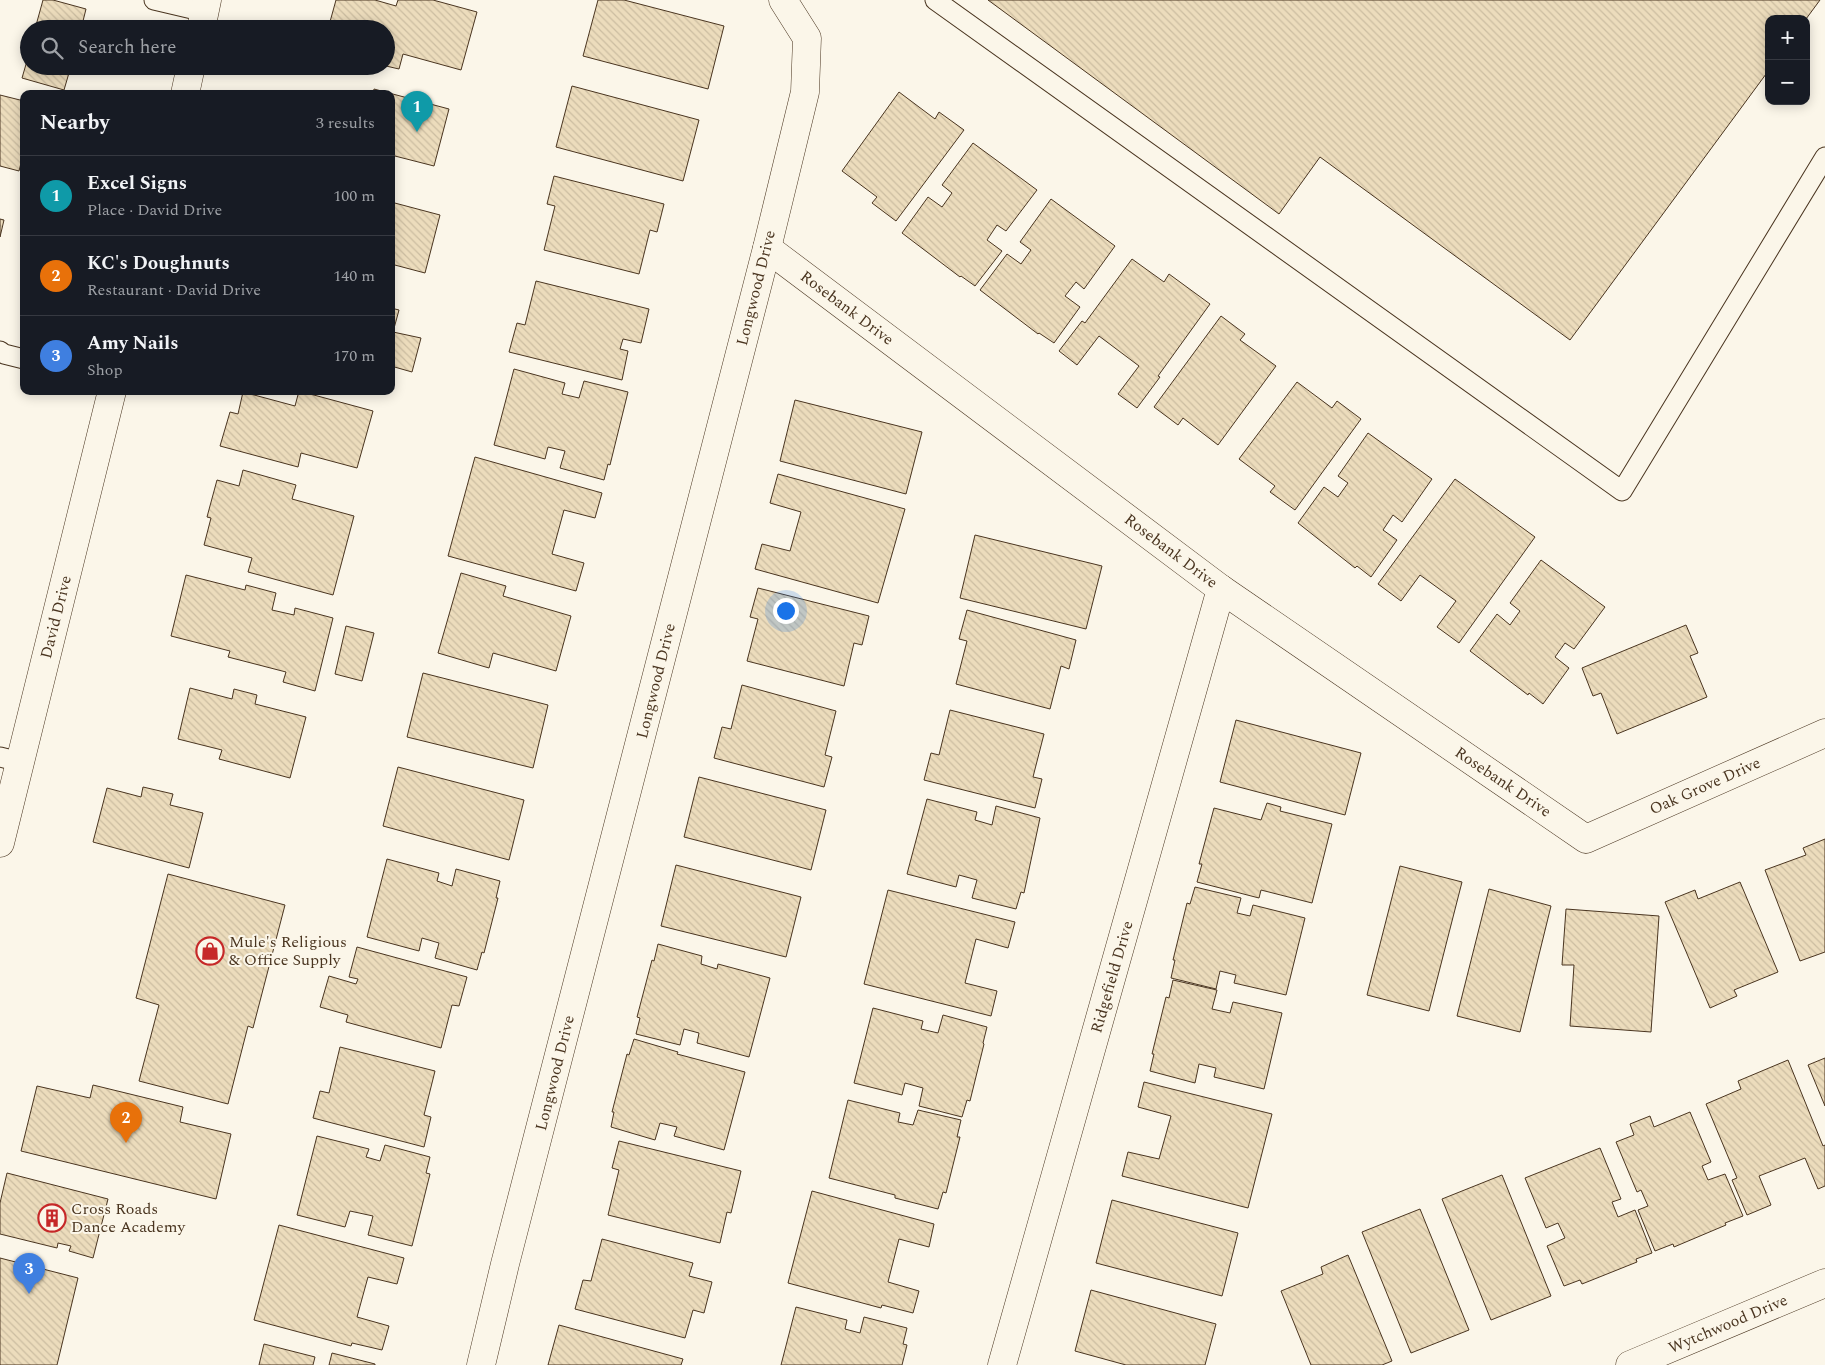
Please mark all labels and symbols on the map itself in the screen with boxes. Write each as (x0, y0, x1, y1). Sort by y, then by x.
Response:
pin: 1 (401, 91, 433, 132)
street label: Longwood Drive (730, 228, 782, 348)
street label: Rosebank Drive (795, 265, 899, 351)
street label: Rosebank Drive (1119, 508, 1223, 594)
street label: David Drive (34, 573, 78, 661)
your location (773, 598, 799, 624)
street label: Longwood Drive (630, 621, 682, 741)
street label: Rosebank Drive (1450, 741, 1556, 823)
street label: Oak Grove Drive (1646, 751, 1764, 821)
street label: Ridgefield Drive (1084, 918, 1140, 1036)
place label: Mule's Religious & Office Supply (229, 930, 347, 972)
shop icon: Mule's Religious & Office Supply (195, 936, 225, 966)
street label: Longwood Drive (529, 1013, 581, 1133)
pin: 2 (110, 1102, 142, 1143)
place label: Cross Roads Dance Academy (71, 1197, 186, 1239)
building icon: Cross Roads Dance Academy (37, 1203, 67, 1233)
pin: 3 (13, 1253, 45, 1294)
street label: Wytchwood Drive (1665, 1288, 1791, 1360)

